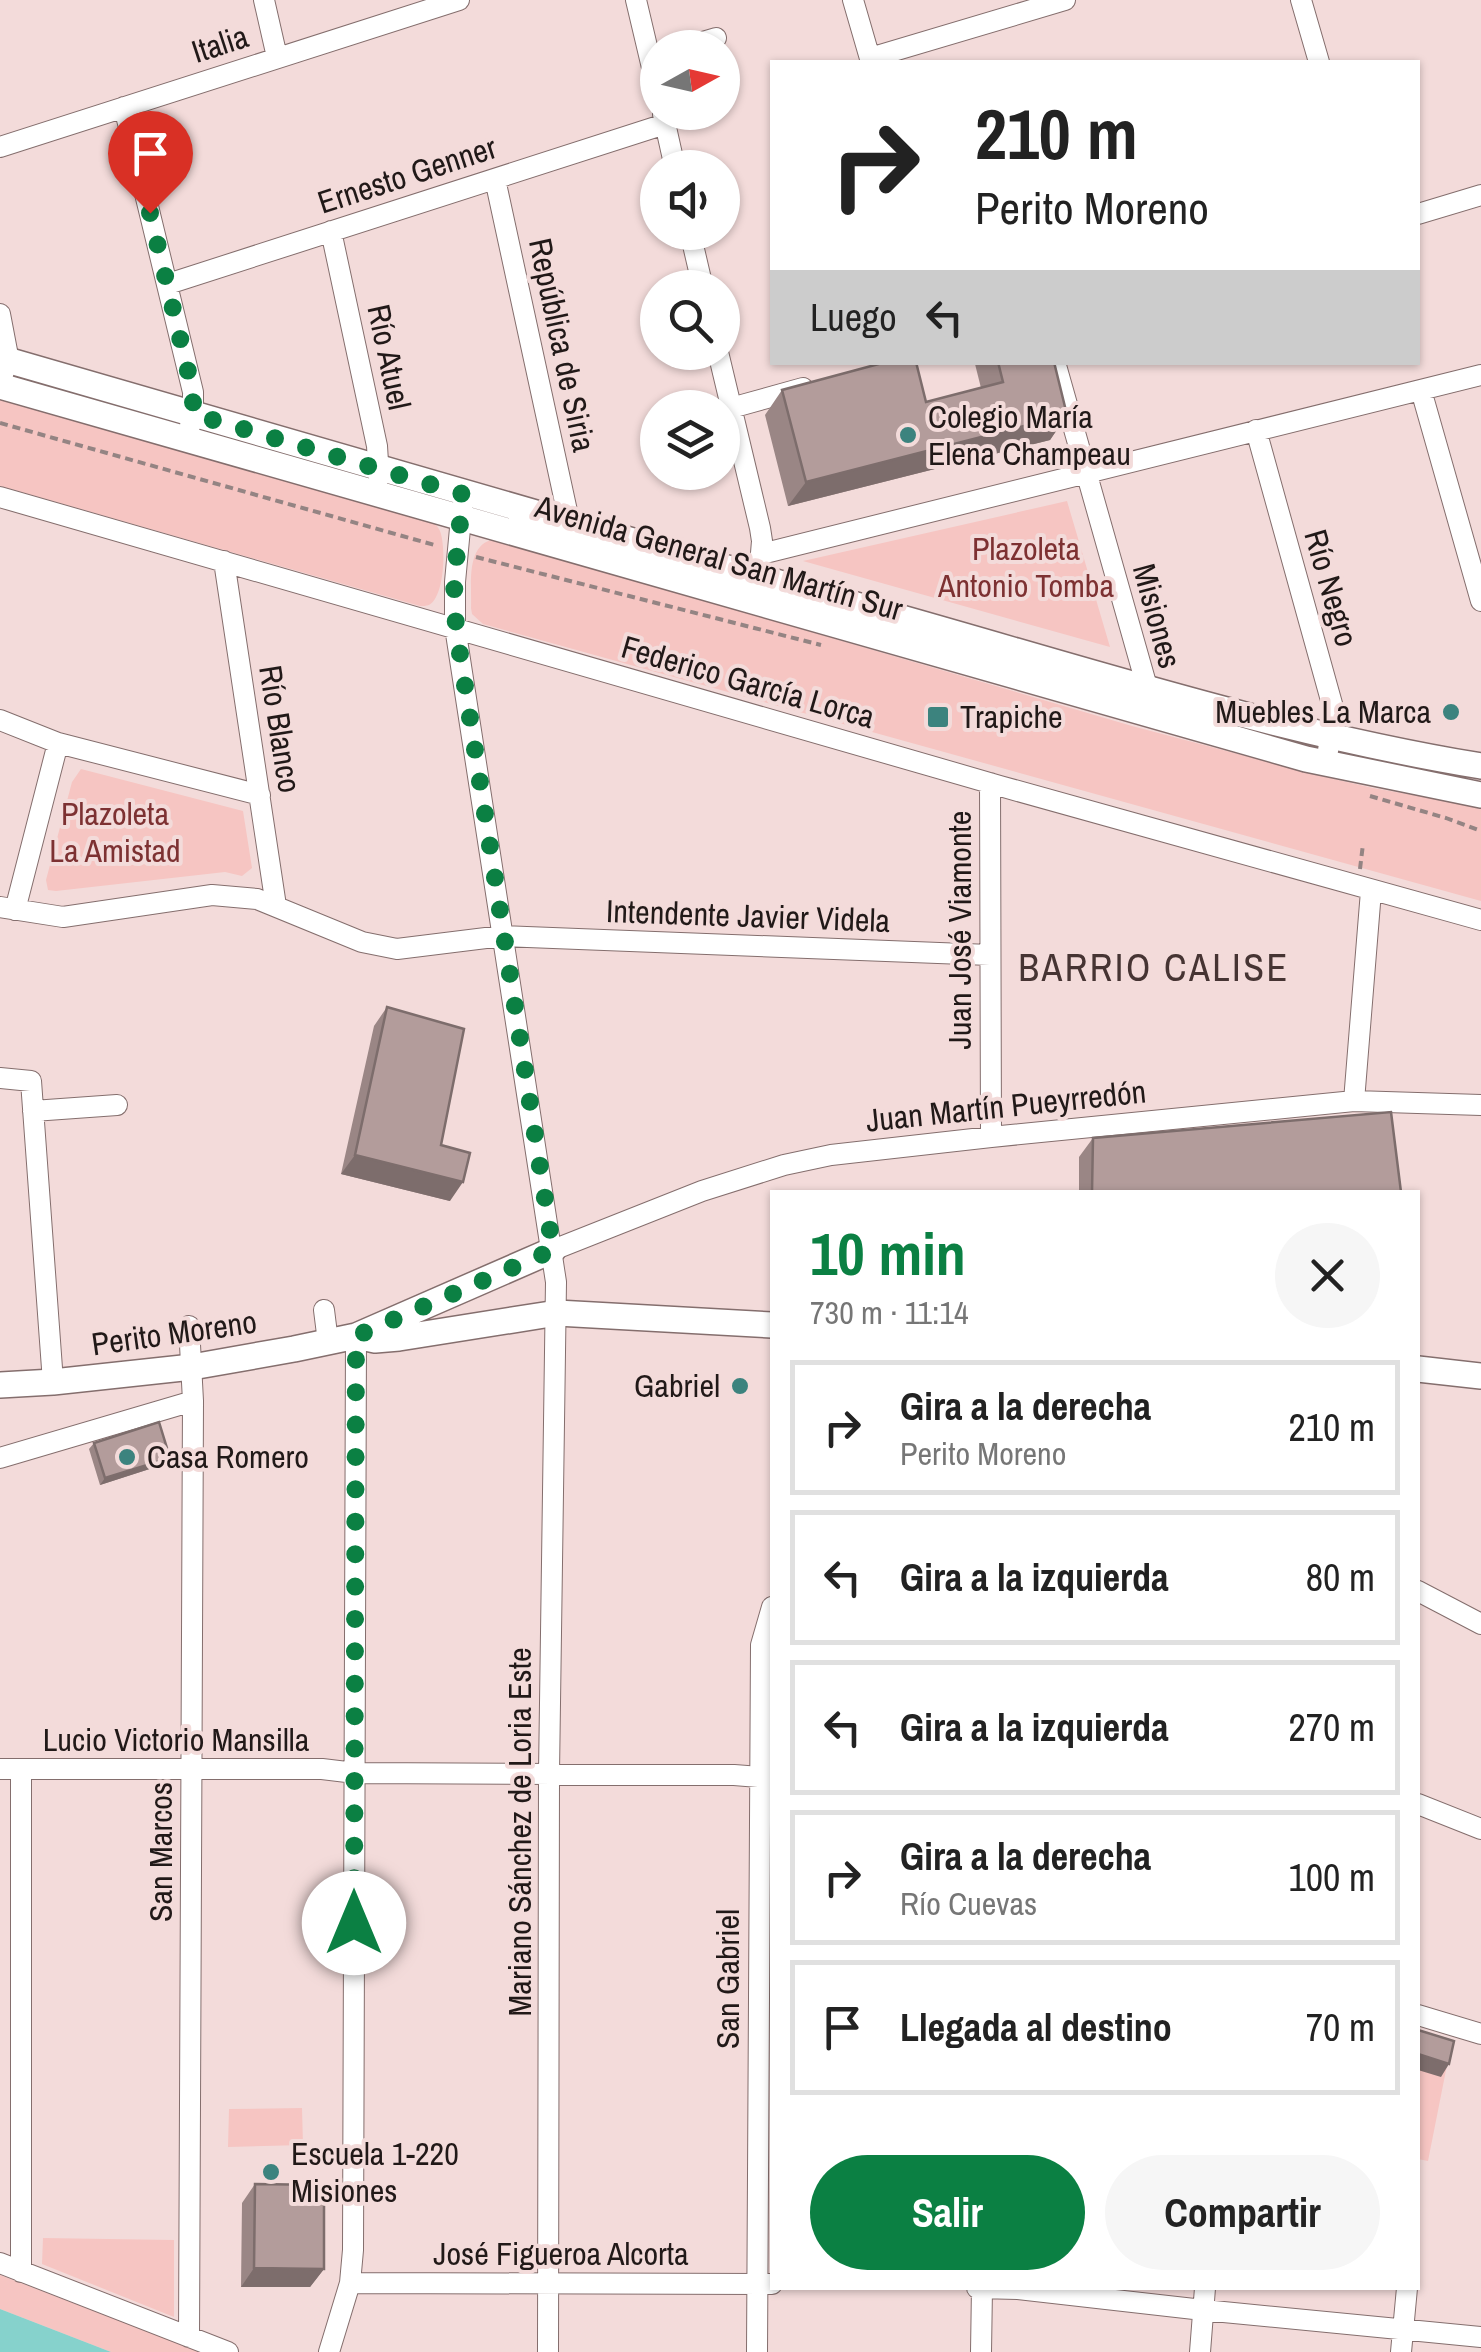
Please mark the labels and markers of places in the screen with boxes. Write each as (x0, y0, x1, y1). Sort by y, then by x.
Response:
pin (108, 111, 193, 214)
place label: Colegio María Elena Champeau (928, 395, 1131, 475)
marker: Colegio María Elena Champeau (897, 424, 919, 446)
place label: Muebles La Marca (1215, 690, 1431, 733)
place label: Trapiche (960, 695, 1063, 738)
marker: Muebles La Marca (1440, 701, 1462, 723)
marker: Trapiche (925, 704, 951, 730)
place label: Gabriel (634, 1364, 720, 1407)
marker: Gabriel (729, 1375, 751, 1397)
place label: Casa Romero (147, 1435, 309, 1478)
marker: Casa Romero (116, 1446, 138, 1468)
place label: Escuela 1-220 Misiones (291, 2132, 459, 2212)
marker: Escuela 1-220 Misiones (260, 2161, 282, 2183)

